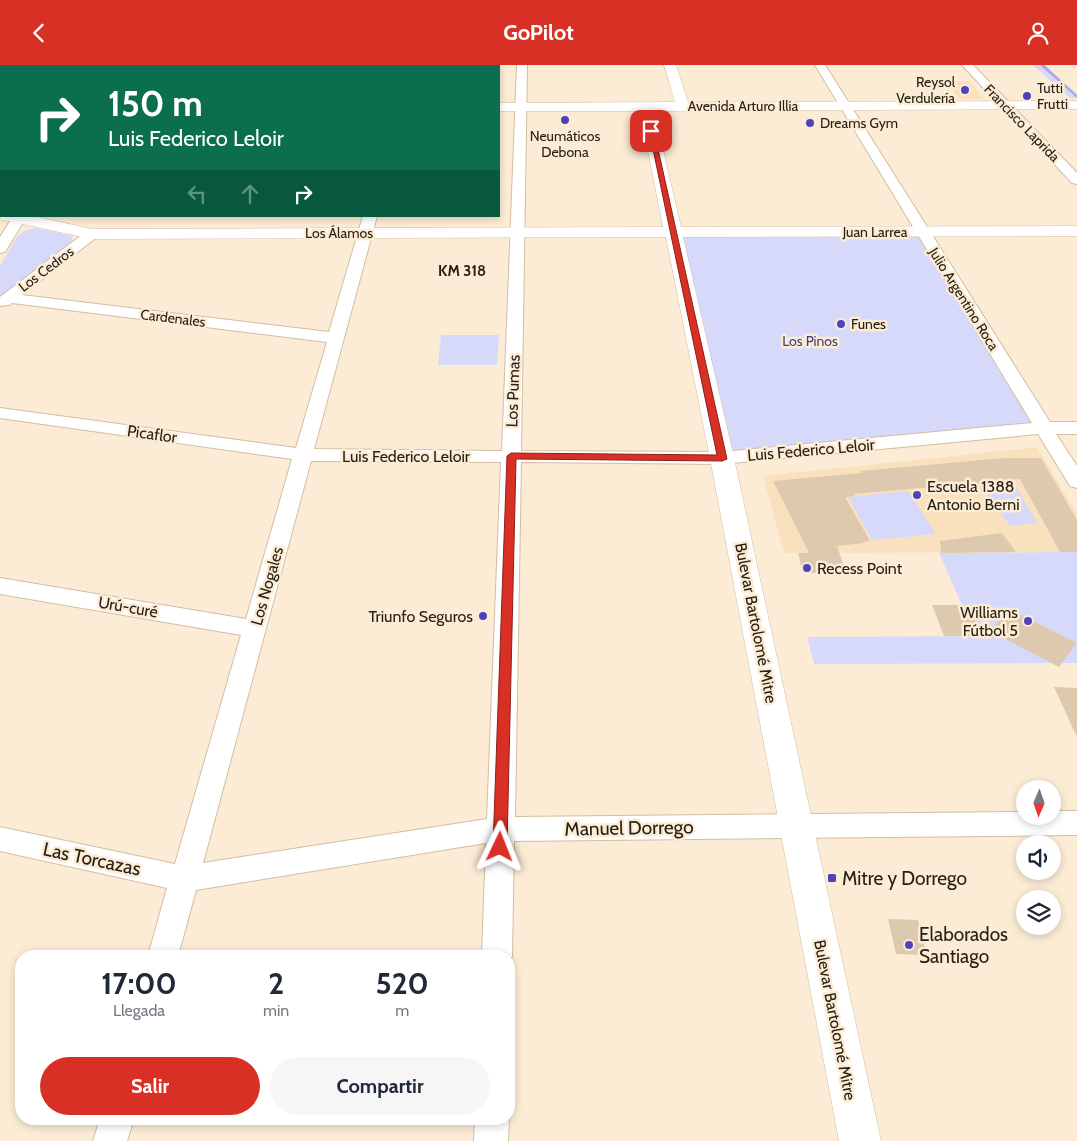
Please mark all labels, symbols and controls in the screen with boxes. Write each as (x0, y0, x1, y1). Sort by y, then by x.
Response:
icon: back (25, 19, 53, 47)
text: GoPilot (503, 19, 574, 46)
icon: person (1024, 19, 1052, 47)
place label: Reysol Verdulería (896, 73, 956, 107)
place label: Tutti Frutti (1037, 79, 1068, 113)
street label: Francisco Laprida (980, 80, 1064, 166)
text: 150 m (108, 82, 203, 125)
marker: Reysol Verdulería (959, 84, 971, 96)
icon: right (25, 85, 90, 150)
marker: Tutti Frutti (1021, 90, 1033, 102)
street label: Avenida Arturo Illia (688, 97, 798, 115)
pin (630, 110, 672, 152)
marker: Neumáticos Debona (559, 114, 571, 126)
place label: Dreams Gym (820, 114, 898, 132)
icon: arrive (637, 117, 665, 145)
marker: Dreams Gym (804, 117, 816, 129)
text: Luis Federico Leloir (108, 125, 284, 152)
place label: Neumáticos Debona (530, 127, 600, 161)
icon: left (183, 180, 211, 208)
icon: ahead (236, 180, 264, 208)
icon: right (289, 180, 317, 208)
street label: Juan Larrea (842, 223, 908, 241)
street label: Los Álamos (305, 224, 373, 242)
street label: Los Cedros (15, 242, 77, 296)
street label: Julio Argentino Roca (925, 243, 1003, 354)
district label: KM 318 (438, 262, 486, 280)
street label: Cardenales (140, 305, 207, 331)
place label: Funes (851, 315, 886, 333)
marker: Funes (835, 318, 847, 330)
park label: Los Pinos (782, 332, 838, 350)
street label: Los Pumas (502, 354, 524, 428)
street label: Picaflor (126, 421, 179, 447)
street label: Luis Federico Leloir (747, 435, 876, 465)
street label: Luis Federico Leloir (342, 447, 471, 466)
place label: Escuela 1388 Antonio Berni (927, 477, 1020, 514)
marker: Escuela 1388 Antonio Berni (911, 489, 923, 501)
street label: Bulevar Bartolomé Mitre (731, 541, 781, 705)
street label: Los Nogales (247, 544, 287, 627)
place label: Recess Point (817, 559, 903, 578)
marker: Recess Point (801, 562, 813, 574)
street label: Urú-curé (97, 592, 159, 622)
place label: Williams Fútbol 5 (960, 603, 1018, 640)
place label: Triunfo Seguros (368, 607, 473, 626)
marker: Triunfo Seguros (477, 610, 489, 622)
marker: Williams Fútbol 5 (1022, 615, 1034, 627)
north arrow (1016, 780, 1061, 825)
map controls (1016, 780, 1061, 935)
street label: Manuel Dorrego (564, 815, 694, 841)
position arrow (473, 820, 525, 872)
button: sound (1016, 835, 1061, 880)
street label: Las Torcazas (41, 837, 143, 881)
place label: Mitre y Dorrego (842, 867, 967, 890)
marker: Mitre y Dorrego (826, 872, 838, 884)
button: layers (1016, 890, 1061, 935)
place label: Elaborados Santiago (919, 923, 1008, 968)
street label: Bulevar Bartolomé Mitre (810, 938, 860, 1102)
marker: Elaborados Santiago (903, 939, 915, 951)
text: 17:00 (101, 965, 177, 1002)
text: 2 (268, 965, 284, 1002)
text: 520 (376, 965, 429, 1002)
text: Llegada (113, 1001, 165, 1020)
text: min (263, 1001, 289, 1020)
text: m (395, 1001, 409, 1020)
button: Salir (40, 1057, 260, 1115)
button: Compartir (270, 1057, 490, 1115)

